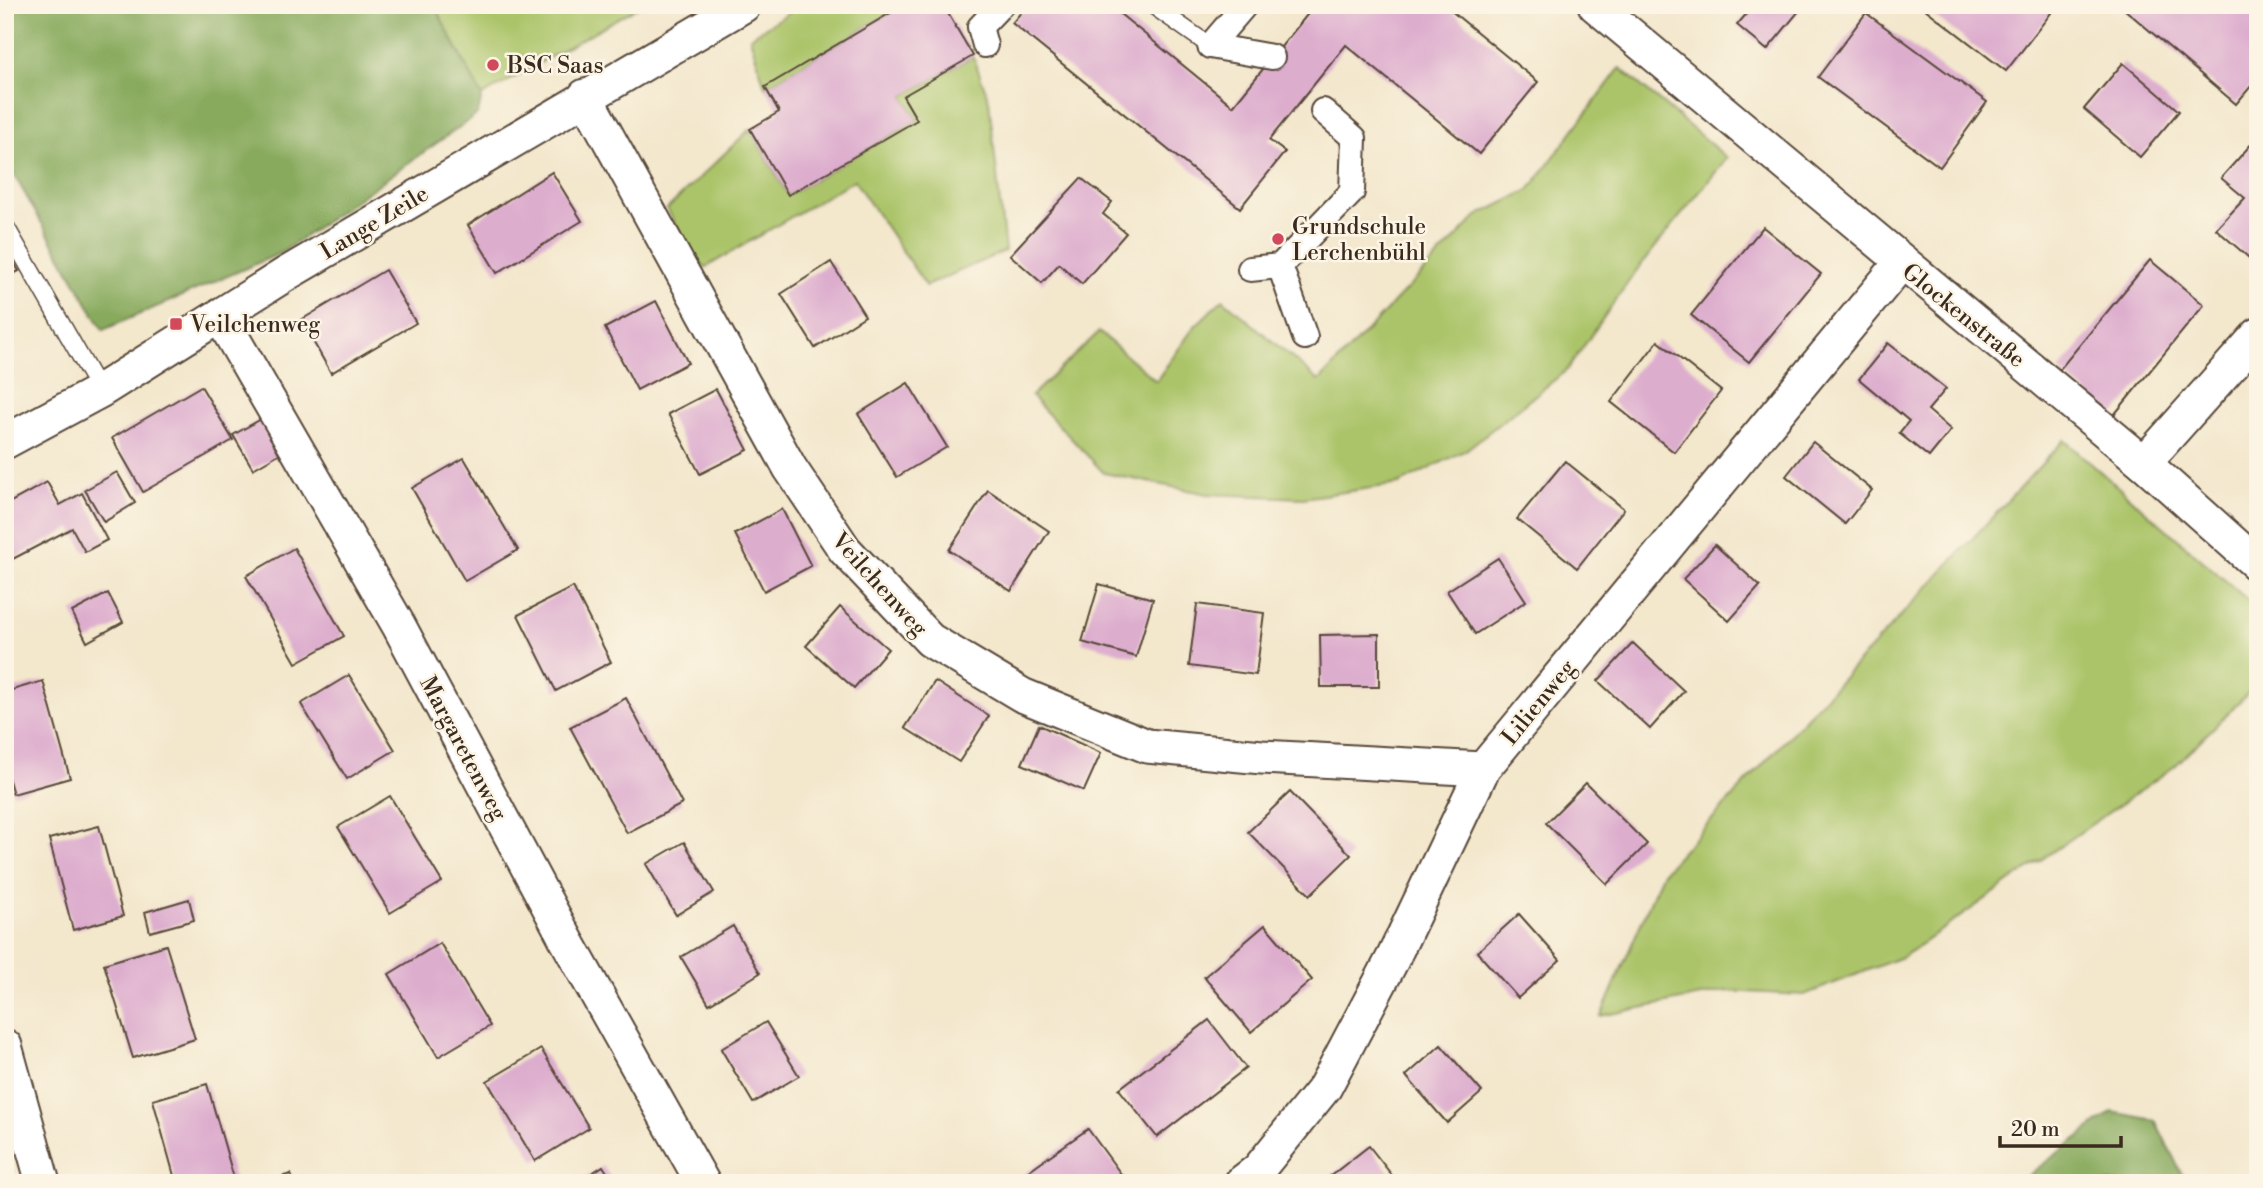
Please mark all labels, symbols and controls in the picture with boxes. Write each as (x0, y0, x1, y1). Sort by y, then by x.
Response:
place label: BSC Saas (506, 52, 603, 80)
marker: BSC Saas (485, 57, 501, 73)
street label: Lange Zeile (315, 180, 434, 266)
place label: Grundschule Lerchenbühl (1292, 213, 1426, 267)
marker: Grundschule Lerchenbühl (1270, 231, 1286, 247)
street label: Glockenstraße (1896, 258, 2030, 374)
place label: Veilchenweg (189, 311, 320, 339)
marker: Veilchenweg (168, 316, 184, 332)
street label: Veilchenweg (825, 526, 933, 642)
street label: Lilienweg (1496, 654, 1582, 751)
street label: Margaretenweg (413, 672, 513, 825)
scale bar (2000, 1104, 2121, 1148)
text: 20 m (2011, 1117, 2060, 1143)

